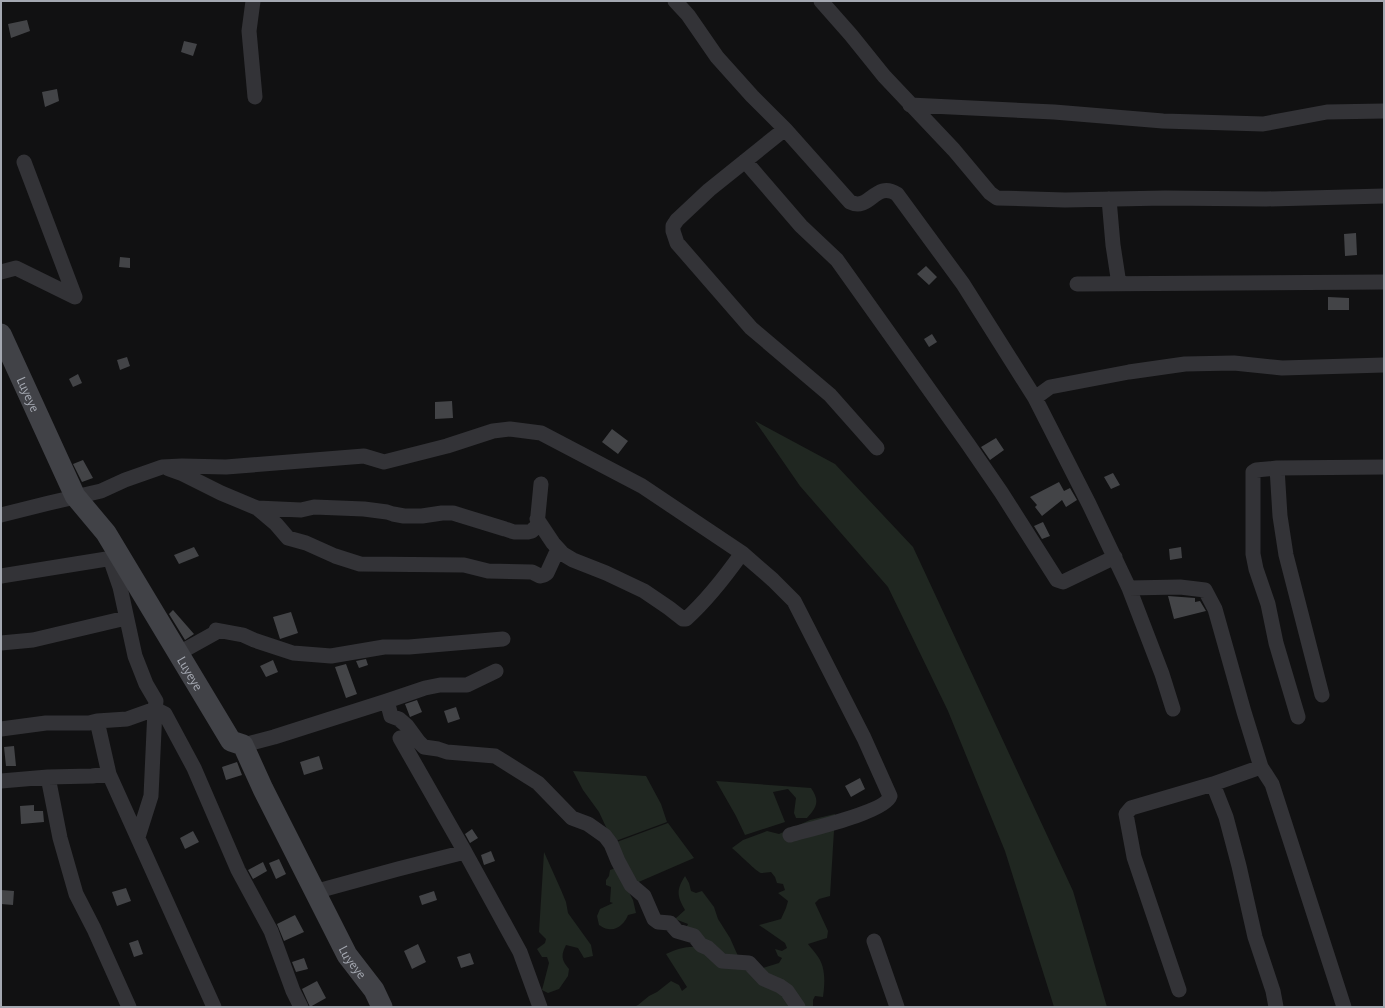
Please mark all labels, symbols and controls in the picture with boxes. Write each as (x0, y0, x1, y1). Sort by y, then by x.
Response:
street label: Luyeye (13, 375, 42, 414)
street label: Luyeye (174, 654, 205, 693)
street label: Luyeye (335, 944, 369, 982)

